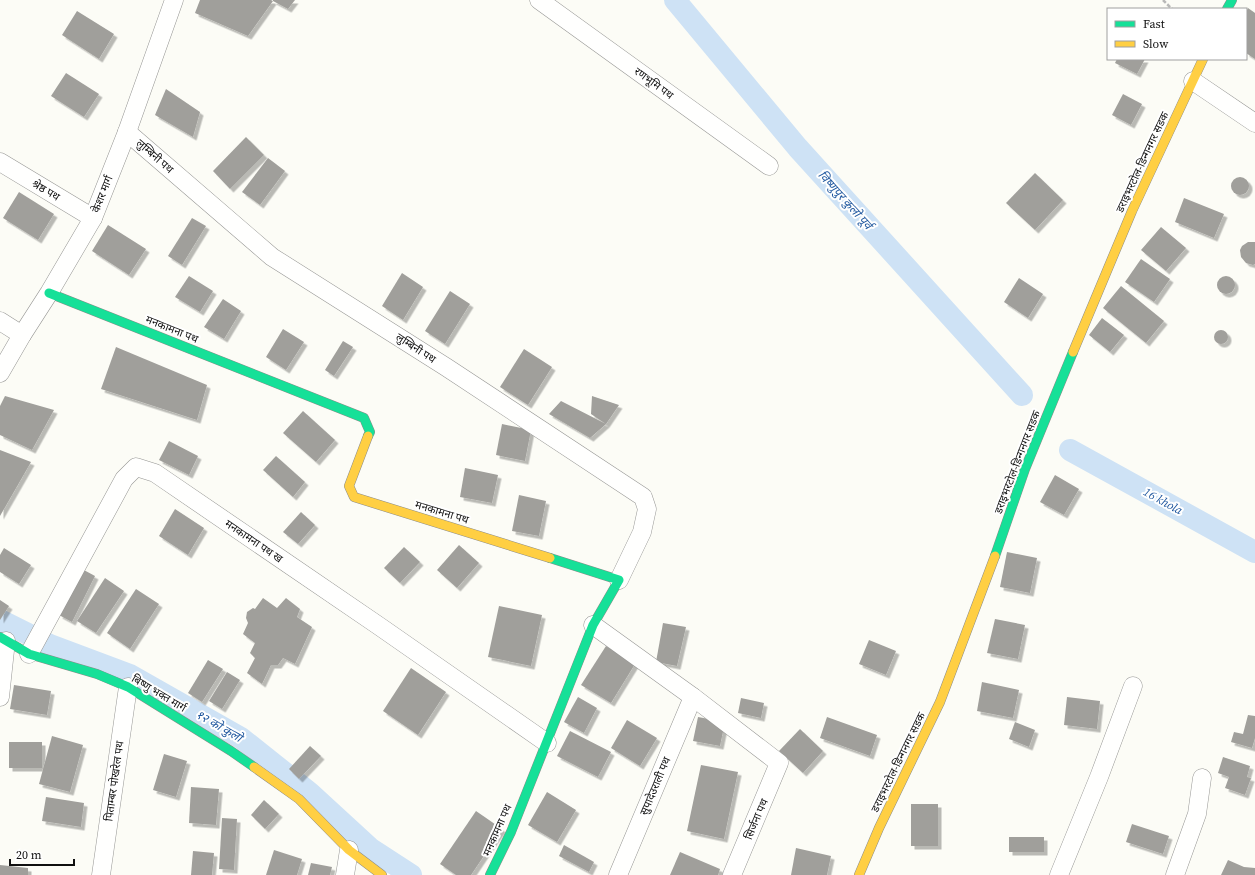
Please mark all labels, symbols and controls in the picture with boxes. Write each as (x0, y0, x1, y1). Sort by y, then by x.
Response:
legend (1107, 8, 1247, 60)
text: Fast (1143, 16, 1165, 32)
text: Slow (1143, 36, 1169, 52)
street label: रणभूमि पथ (631, 64, 677, 103)
street label: डराइभरटोल-डिन्गनगर सडक (1112, 109, 1173, 216)
street label: लुम्बिनी पथ (133, 136, 177, 177)
water label: विष्णुपुर कुलो पूर्व (814, 167, 878, 235)
street label: केशर मार्ग (88, 173, 117, 215)
street label: श्रेष्ठ पथ (29, 176, 63, 205)
street label: मनकामना पथ (143, 312, 201, 347)
street label: लुम्बिनी पथ (393, 330, 439, 367)
street label: डराइभरटोल-डिन्गनगर सडक (991, 408, 1044, 517)
water label: 16 khola (1141, 484, 1186, 519)
street label: मनकामना पथ (413, 497, 471, 528)
street label: मनकामना पथ ख (222, 516, 286, 567)
street label: बिष्णु भक्त मार्ग (129, 671, 190, 716)
water label: १२ को कुलो (193, 706, 248, 747)
street label: डराइभरटोल-डिन्गनगर सडक (867, 709, 929, 816)
street label: पिताम्बर पोखरेल पथ (101, 739, 128, 822)
street label: सुपादेउराली पथ (636, 754, 675, 818)
street label: सिर्जना पथ (741, 795, 772, 842)
street label: मनकामना पथ (479, 801, 516, 859)
scale bar (10, 841, 74, 867)
text: 20 m (16, 847, 42, 863)

